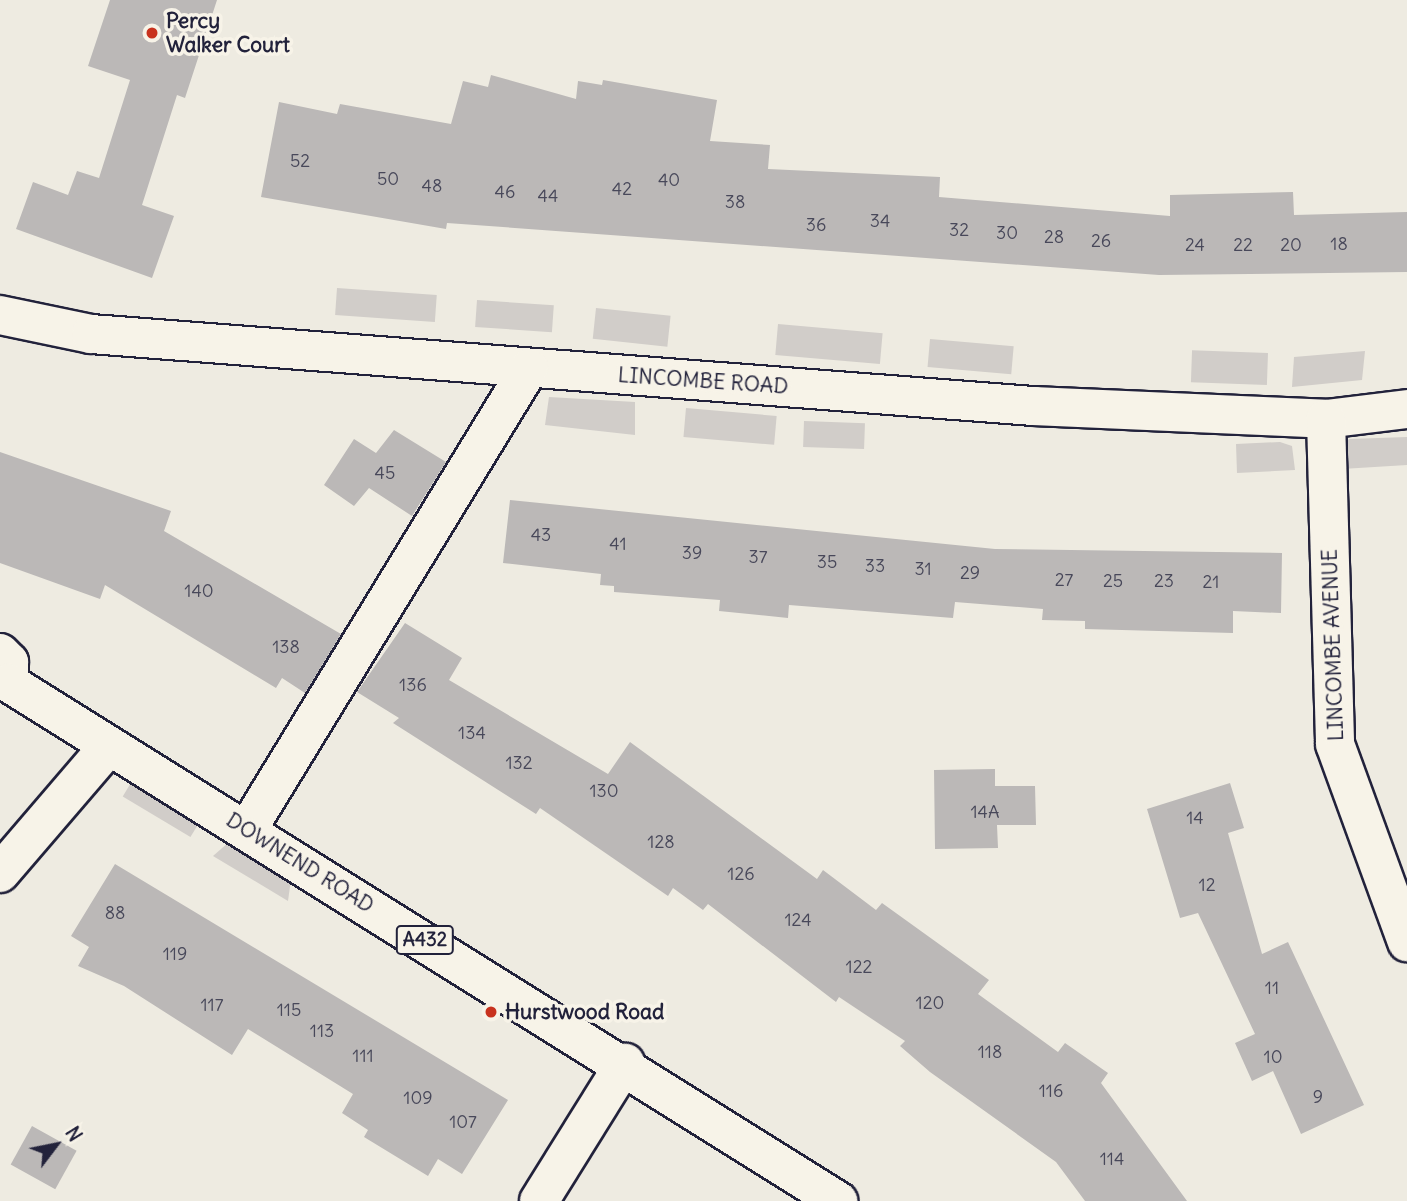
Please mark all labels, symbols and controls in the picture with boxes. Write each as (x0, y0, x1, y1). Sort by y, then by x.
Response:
place label: Percy Walker Court (166, 8, 290, 58)
marker: Percy Walker Court (144, 25, 160, 41)
house number: 52 (290, 150, 310, 172)
house number: 50 (377, 168, 399, 190)
house number: 40 (658, 169, 680, 191)
house number: 48 (422, 175, 442, 197)
house number: 42 (612, 178, 632, 200)
house number: 46 (495, 181, 515, 203)
house number: 44 (538, 185, 558, 207)
house number: 38 (725, 191, 745, 213)
house number: 34 (870, 210, 890, 232)
house number: 36 (806, 214, 826, 236)
house number: 32 (949, 219, 969, 241)
house number: 30 (996, 222, 1018, 244)
house number: 28 (1044, 226, 1064, 248)
house number: 26 (1091, 230, 1111, 252)
house number: 18 (1330, 233, 1348, 255)
house number: 24 (1185, 234, 1205, 256)
house number: 22 (1233, 234, 1253, 256)
house number: 20 (1280, 234, 1302, 256)
street label: LINCOMBE ROAD (617, 362, 789, 400)
house number: 45 (375, 462, 395, 484)
house number: 43 (531, 524, 551, 546)
house number: 41 (609, 533, 627, 555)
house number: 39 (682, 542, 702, 564)
house number: 37 (748, 546, 768, 568)
street label: LINCOMBE AVENUE (1317, 548, 1349, 742)
house number: 35 (817, 551, 837, 573)
house number: 33 (865, 555, 885, 577)
house number: 31 (914, 558, 932, 580)
house number: 29 (960, 562, 980, 584)
house number: 27 (1055, 569, 1073, 591)
house number: 25 (1103, 570, 1123, 592)
house number: 23 (1154, 570, 1174, 592)
house number: 21 (1202, 571, 1220, 593)
house number: 140 (184, 580, 214, 602)
house number: 138 (272, 636, 300, 658)
house number: 136 (399, 674, 427, 696)
house number: 134 (458, 722, 486, 744)
house number: 132 (505, 752, 533, 774)
house number: 130 (589, 780, 619, 802)
house number: 14A (970, 801, 1000, 823)
street label: DOWNEND ROAD (222, 807, 378, 919)
house number: 14 (1186, 807, 1204, 829)
house number: 128 (647, 831, 675, 853)
house number: 126 (727, 863, 755, 885)
house number: 12 (1198, 874, 1216, 896)
house number: 88 (105, 902, 125, 924)
house number: 124 (784, 909, 812, 931)
road number: A432 (395, 924, 455, 956)
house number: 119 (163, 943, 187, 965)
house number: 122 (846, 956, 872, 978)
house number: 11 (1265, 977, 1279, 999)
house number: 120 (916, 992, 944, 1014)
house number: 117 (200, 994, 224, 1016)
house number: 115 (277, 999, 301, 1021)
place label: Hurstwood Road (505, 999, 664, 1025)
marker: Hurstwood Road (483, 1004, 499, 1020)
house number: 113 (310, 1020, 334, 1042)
house number: 118 (978, 1041, 1002, 1063)
house number: 111 (352, 1045, 374, 1067)
house number: 10 (1264, 1046, 1282, 1068)
house number: 116 (1039, 1080, 1063, 1102)
house number: 9 (1313, 1086, 1323, 1108)
house number: 109 (403, 1087, 433, 1109)
north arrow (21, 1110, 91, 1180)
house number: 107 (449, 1111, 477, 1133)
text: N (60, 1122, 87, 1146)
house number: 114 (1100, 1148, 1124, 1170)

